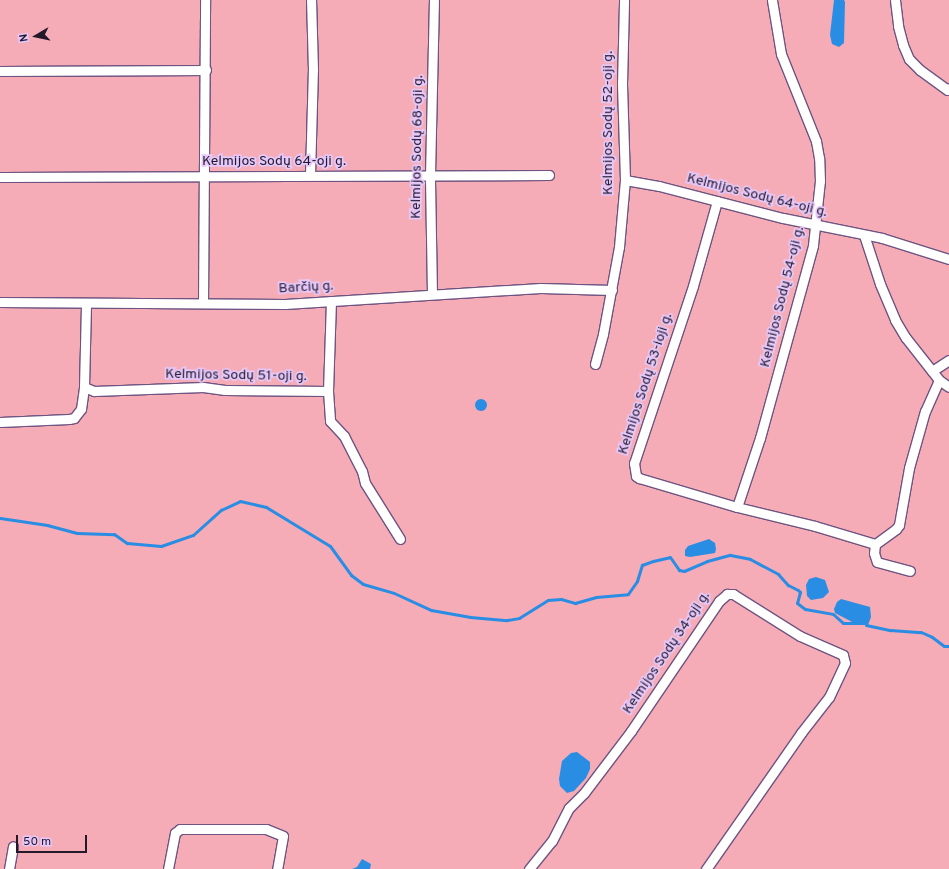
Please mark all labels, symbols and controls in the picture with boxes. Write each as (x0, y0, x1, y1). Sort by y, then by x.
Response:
north arrow (16, 16, 56, 56)
text: N (17, 33, 32, 43)
street label: Kelmijos Sodų 52-oji g. (601, 51, 617, 195)
street label: Kelmijos Sodų 68-oji g. (408, 75, 428, 219)
street label: Kelmijos Sodų 64-oji g. (202, 154, 346, 170)
street label: Kelmijos Sodų 64-oji g. (685, 170, 829, 222)
street label: Kelmijos Sodų 54-oji g. (757, 225, 809, 369)
street label: Barčių g. (278, 278, 334, 298)
street label: Kelmijos Sodų 53-ioji g. (615, 311, 677, 457)
street label: Kelmijos Sodų 51-oji g. (165, 366, 307, 386)
street label: Kelmijos Sodų 34-oji g. (620, 589, 714, 717)
scale bar (18, 827, 89, 853)
text: 50 m (23, 834, 51, 850)

